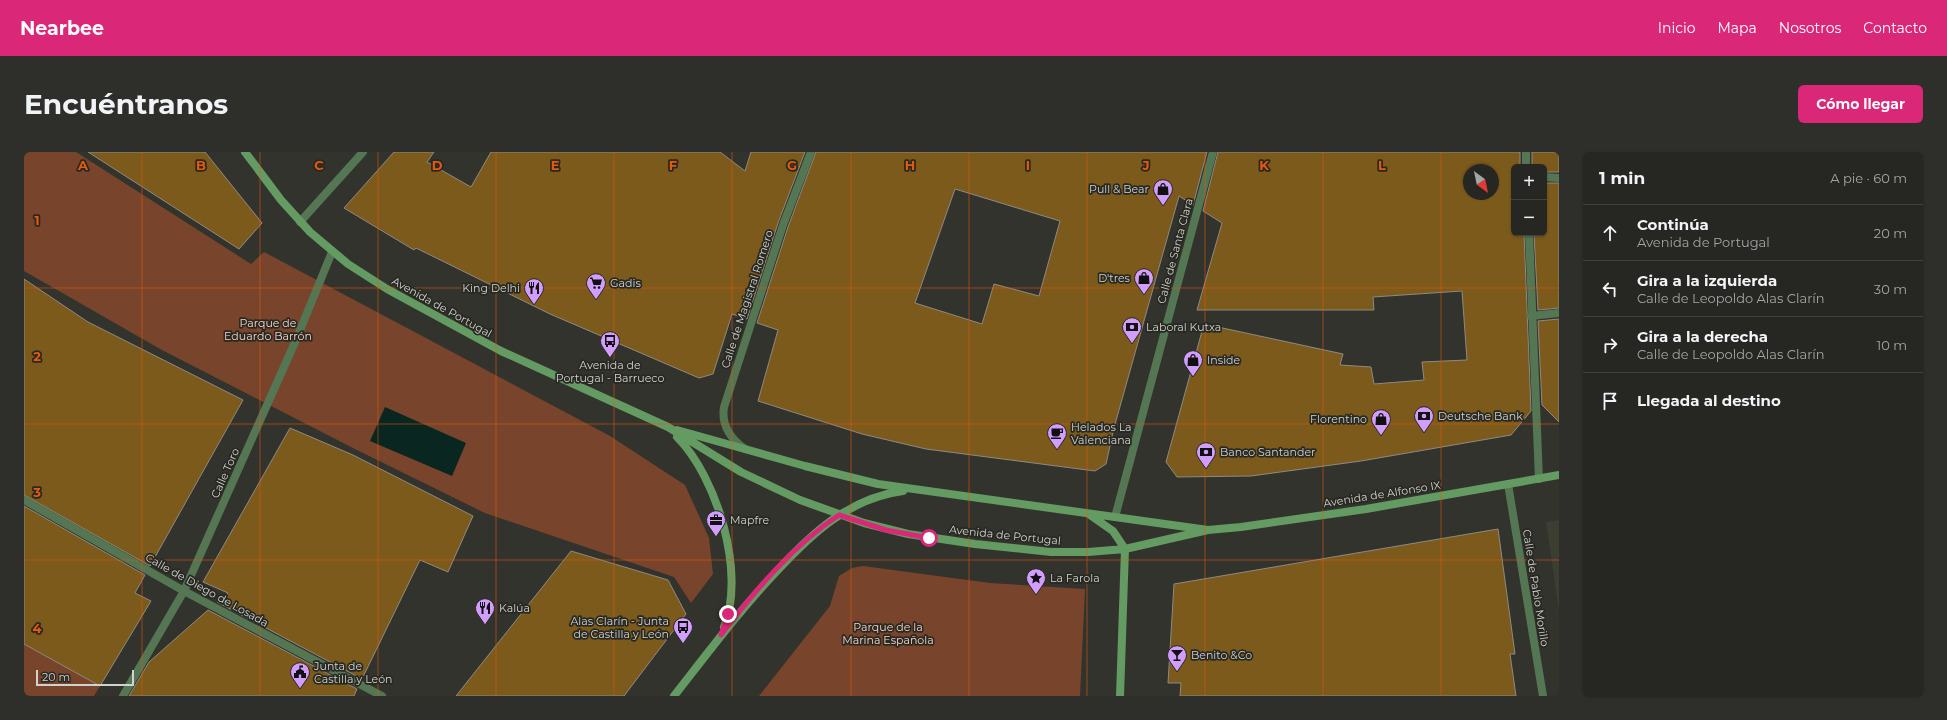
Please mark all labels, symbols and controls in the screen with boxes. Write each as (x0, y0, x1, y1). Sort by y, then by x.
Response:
text: Nearbee (20, 17, 104, 40)
text: Inicio (1658, 19, 1695, 37)
text: Mapa (1717, 19, 1757, 37)
text: Nosotros (1779, 19, 1841, 37)
text: Contacto (1863, 19, 1927, 37)
button: Cómo llegar (1798, 85, 1923, 123)
text: Encuéntranos (24, 87, 228, 121)
text: A (77, 157, 89, 173)
text: B (196, 157, 206, 173)
text: C (314, 157, 324, 173)
text: D (432, 157, 443, 173)
text: E (551, 157, 560, 173)
text: F (669, 157, 677, 173)
text: G (787, 157, 797, 173)
text: H (905, 157, 915, 173)
text: I (1026, 157, 1030, 173)
text: J (1141, 157, 1150, 173)
text: K (1259, 157, 1269, 173)
text: L (1378, 157, 1386, 173)
north arrow (1463, 164, 1499, 200)
map controls (1511, 164, 1547, 236)
button: + (1511, 164, 1547, 200)
text: 1 min (1599, 168, 1645, 188)
text: A pie · 60 m (1830, 170, 1907, 186)
shop icon: Pull & Bear (1152, 178, 1174, 206)
place label: Pull & Bear (1089, 182, 1149, 196)
street label: Calle de Santa Clara (1154, 197, 1196, 305)
button: − (1511, 200, 1547, 236)
text: 1 (34, 212, 40, 228)
text: Continúa (1637, 215, 1709, 234)
icon: ahead (1599, 222, 1621, 244)
text: 20 m (1874, 225, 1907, 241)
street label: Calle de Magistral Romero (718, 228, 776, 370)
text: Avenida de Portugal (1637, 234, 1770, 250)
shop icon: D'tres (1133, 267, 1155, 295)
place label: D'tres (1098, 271, 1131, 285)
text: Gira a la izquierda (1637, 271, 1777, 290)
supermarket icon: Gadis (585, 272, 607, 300)
street label: Avenida de Portugal (389, 274, 495, 340)
place label: Gadis (610, 276, 641, 290)
restaurant icon: King Delhi (523, 277, 545, 305)
icon: left (1599, 278, 1621, 300)
place label: King Delhi (462, 281, 520, 295)
text: 30 m (1874, 281, 1907, 297)
text: Calle de Leopoldo Alas Clarín (1637, 290, 1825, 306)
park label: Parque de Eduardo Barrón (224, 316, 312, 343)
bank icon: Laboral Kutxa (1121, 316, 1143, 344)
place label: Laboral Kutxa (1146, 320, 1221, 334)
text: Gira a la derecha (1637, 327, 1768, 346)
bus stop icon: Avenida de Portugal - Barrueco (599, 330, 621, 358)
icon: right (1599, 334, 1621, 356)
text: 10 m (1877, 337, 1907, 353)
text: Calle de Leopoldo Alas Clarín (1637, 346, 1825, 362)
text: 2 (33, 348, 41, 364)
shop icon: Inside (1182, 349, 1204, 377)
place label: Inside (1207, 353, 1241, 367)
place label: Avenida de Portugal - Barrueco (556, 358, 664, 385)
icon: arrive (1599, 390, 1621, 412)
text: Llegada al destino (1637, 391, 1781, 410)
bank icon: Deutsche Bank (1413, 405, 1435, 433)
shop icon: Florentino (1370, 408, 1392, 436)
place label: Deutsche Bank (1438, 409, 1523, 423)
place label: Florentino (1310, 412, 1367, 426)
place label: Helados La Valenciana (1071, 420, 1132, 447)
cafe icon: Helados La Valenciana (1046, 422, 1068, 450)
bank icon: Banco Santander (1195, 441, 1217, 469)
place label: Banco Santander (1220, 445, 1315, 459)
street label: Calle Toro (208, 446, 242, 500)
street label: Avenida de Alfonso IX (1322, 478, 1442, 510)
text: 3 (32, 484, 41, 500)
office icon: Mapfre (705, 509, 727, 537)
place label: Mapfre (730, 513, 769, 527)
street label: Avenida de Portugal (948, 522, 1062, 548)
street label: Calle de Pablo Morillo (1520, 528, 1552, 648)
route start (920, 529, 938, 547)
street label: Calle de Diego de Losada (143, 550, 271, 630)
place icon: La Farola (1025, 567, 1047, 595)
place label: La Farola (1050, 571, 1100, 585)
restaurant icon: Kalúa (474, 597, 496, 625)
place label: Kalúa (499, 601, 530, 615)
route end (719, 605, 737, 623)
place label: Alas Clarín - Junta de Castilla y León (570, 614, 669, 641)
bus stop icon: Alas Clarín - Junta de Castilla y León (672, 616, 694, 644)
text: 4 (33, 620, 42, 636)
park label: Parque de la Marina Española (842, 620, 934, 647)
bar icon: Benito &Co (1166, 644, 1188, 672)
place label: Benito &Co (1191, 648, 1252, 662)
place label: Junta de Castilla y León (313, 659, 393, 686)
public building icon: Junta de Castilla y León (289, 661, 311, 689)
scale bar (36, 668, 134, 687)
text: 20 m (42, 670, 70, 684)

